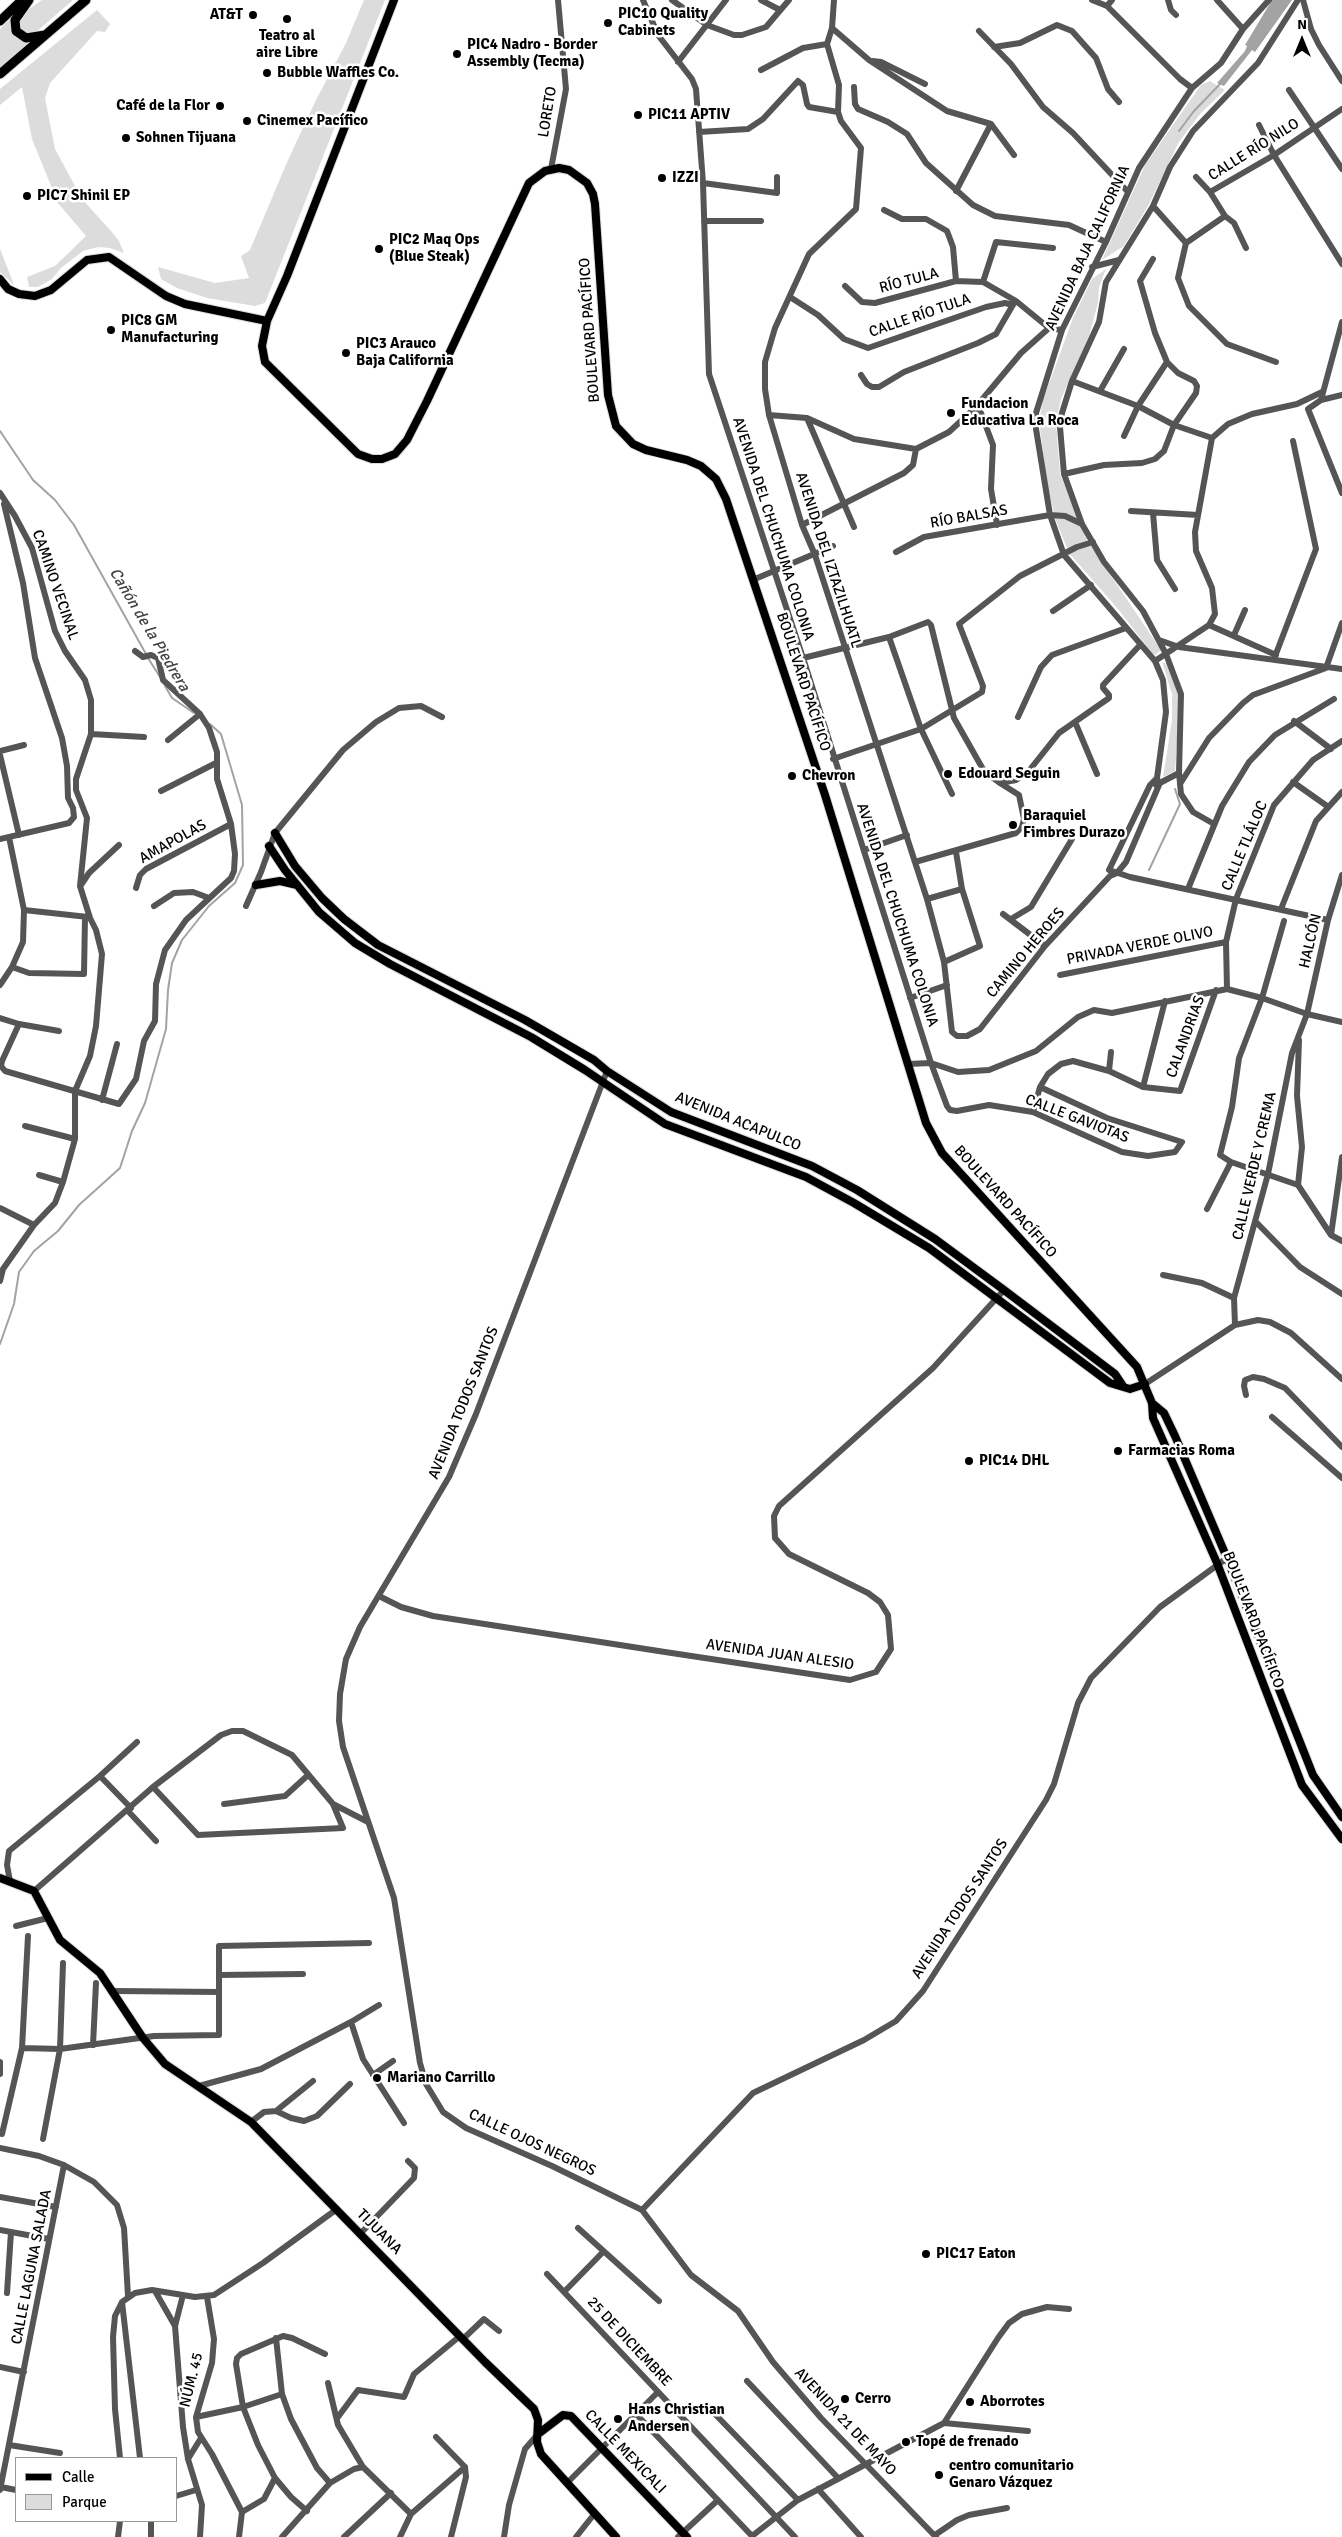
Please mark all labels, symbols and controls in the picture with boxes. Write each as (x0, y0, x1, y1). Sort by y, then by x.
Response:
place label: PIC10 Quality Cabinets (618, 5, 708, 40)
place label: AT&T (210, 6, 243, 24)
marker: AT&T (247, 9, 259, 21)
marker: Teatro al aire Libre (281, 13, 293, 25)
north arrow (1277, 15, 1327, 65)
text: N (1297, 16, 1307, 33)
marker: PIC10 Quality Cabinets (602, 17, 614, 29)
place label: Teatro al aire Libre (256, 27, 318, 62)
place label: PIC4 Nadro - Border Assembly (Tecma) (467, 36, 597, 71)
marker: PIC4 Nadro - Border Assembly (Tecma) (451, 48, 463, 60)
place label: Bubble Waffles Co. (277, 64, 399, 82)
marker: Bubble Waffles Co. (261, 67, 273, 79)
street label: LORETO (535, 85, 561, 139)
place label: Café de la Flor (116, 97, 210, 115)
marker: Café de la Flor (214, 100, 226, 112)
place label: PIC11 APTIV (648, 106, 730, 124)
marker: PIC11 APTIV (632, 109, 644, 121)
place label: Cinemex Pacífico (257, 112, 368, 130)
marker: Cinemex Pacífico (241, 115, 253, 127)
street label: CALLE RÍO NILO (1205, 115, 1303, 185)
place label: Sohnen Tijuana (136, 129, 236, 147)
marker: Sohnen Tijuana (120, 132, 132, 144)
street label: AVENIDA BAJA CALIFORNIA (1042, 162, 1134, 334)
place label: IZZI (672, 169, 699, 187)
marker: IZZI (656, 172, 668, 184)
place label: PIC7 Shinil EP (37, 187, 130, 205)
marker: PIC7 Shinil EP (21, 190, 33, 202)
place label: PIC2 Maq Ops (Blue Steak) (389, 231, 479, 266)
marker: PIC2 Maq Ops (Blue Steak) (373, 243, 385, 255)
street label: BOULEVARD PACÍFICO (576, 257, 604, 403)
street label: RÍO TULA (877, 264, 941, 298)
street label: CALLE RÍO TULA (867, 290, 973, 342)
place label: PIC8 GM Manufacturing (121, 312, 219, 347)
marker: PIC8 GM Manufacturing (105, 324, 117, 336)
place label: PIC3 Arauco Baja California (356, 335, 454, 370)
marker: PIC3 Arauco Baja California (340, 347, 352, 359)
place label: Fundacion Educativa La Roca (961, 395, 1079, 430)
marker: Fundacion Educativa La Roca (945, 407, 957, 419)
street label: AVENIDA DEL CHUCHUMA COLONIA (728, 415, 818, 643)
street label: AVENIDA DEL IZTAZILHUATL (791, 470, 865, 650)
street label: RÍO BALSAS (929, 501, 1009, 533)
street label: CAMINO VECINAL (28, 527, 82, 643)
water label: Cañón de la Piedrera (105, 565, 193, 695)
street label: BOULEVARD PACÍFICO (772, 610, 834, 754)
place label: Edouard Seguin (958, 765, 1060, 783)
place label: Chevron (802, 767, 856, 785)
marker: Edouard Seguin (942, 768, 954, 780)
marker: Chevron (786, 770, 798, 782)
street label: CALLE TLÁLOC (1218, 798, 1272, 894)
street label: AVENIDA DEL CHUCHUMA COLONIA (852, 801, 942, 1029)
place label: Baraquiel Fimbres Durazo (1023, 807, 1125, 842)
street label: AMAPOLAS (136, 816, 210, 868)
marker: Baraquiel Fimbres Durazo (1007, 819, 1019, 831)
street label: CAMINO HEROES (983, 904, 1069, 1002)
street label: HALCÓN (1296, 912, 1326, 970)
street label: PRIVADA VERDE OLIVO (1065, 923, 1215, 969)
street label: CALANDRIAS (1163, 994, 1209, 1080)
street label: AVENIDA ACAPULCO (672, 1089, 804, 1155)
street label: CALLE VERDE Y CREMA (1229, 1090, 1281, 1242)
street label: CALLE GAVIOTAS (1022, 1091, 1132, 1147)
street label: BOULEVARD PACÍFICO (950, 1142, 1060, 1262)
street label: AVENIDA TODOS SANTOS (425, 1324, 503, 1482)
place label: Farmacias Roma (1128, 1442, 1235, 1460)
marker: Farmacias Roma (1112, 1445, 1124, 1457)
place label: PIC14 DHL (979, 1452, 1049, 1470)
marker: PIC14 DHL (963, 1455, 975, 1467)
street label: BOULEVARD PACÍFICO (1219, 1549, 1287, 1691)
street label: AVENIDA JUAN ALESIO (705, 1636, 855, 1674)
street label: AVENIDA TODOS SANTOS (908, 1836, 1012, 1982)
place label: Mariano Carrillo (387, 2069, 495, 2087)
marker: Mariano Carrillo (371, 2072, 383, 2084)
street label: CALLE OJOS NEGROS (466, 2106, 598, 2180)
street label: CALLE LAGUNA SALADA (8, 2188, 56, 2346)
street label: TIJUANA (353, 2206, 405, 2258)
place label: PIC17 Eaton (936, 2245, 1016, 2263)
marker: PIC17 Eaton (920, 2248, 932, 2260)
street label: 25 DE DICIEMBRE (583, 2294, 675, 2390)
street label: NÚM. 45 (177, 2351, 207, 2409)
street label: AVENIDA 21 DE MAYO (790, 2364, 900, 2480)
place label: Cerro (855, 2390, 891, 2408)
marker: Cerro (839, 2393, 851, 2405)
place label: Aborrotes (980, 2393, 1045, 2411)
marker: Aborrotes (964, 2396, 976, 2408)
place label: Hans Christian Andersen (628, 2401, 725, 2436)
street label: CALLE MEXICALI (580, 2406, 670, 2498)
marker: Hans Christian Andersen (612, 2413, 624, 2425)
place label: Topé de frenado (916, 2433, 1019, 2451)
marker: Topé de frenado (900, 2436, 912, 2448)
legend (15, 2457, 178, 2522)
place label: centro comunitario Genaro Vázquez (949, 2457, 1074, 2492)
text: Calle (62, 2468, 95, 2486)
marker: centro comunitario Genaro Vázquez (933, 2469, 945, 2481)
text: Parque (62, 2493, 107, 2511)

